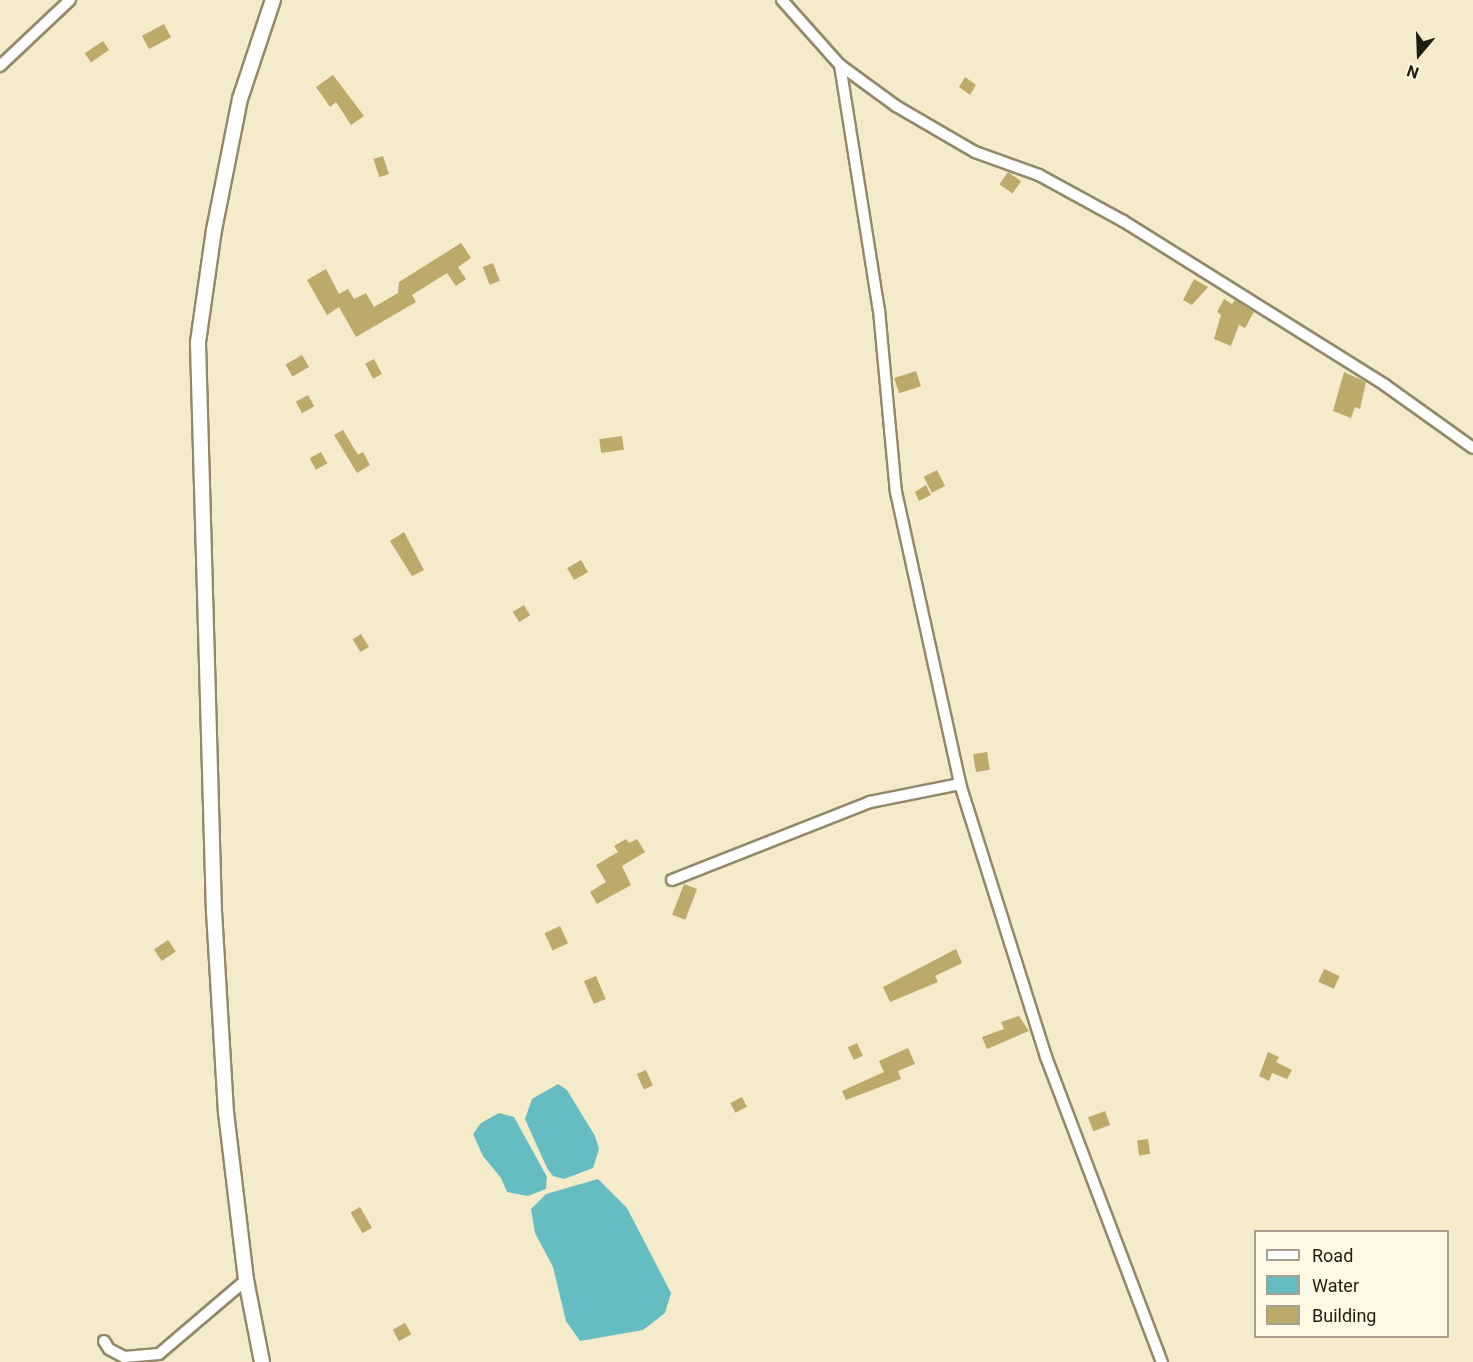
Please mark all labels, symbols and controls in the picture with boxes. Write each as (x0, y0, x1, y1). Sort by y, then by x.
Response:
north arrow (1389, 24, 1449, 84)
text: N (1405, 61, 1421, 82)
legend (1254, 1230, 1449, 1338)
text: Road (1312, 1245, 1353, 1266)
text: Water (1312, 1275, 1359, 1296)
text: Building (1312, 1305, 1376, 1326)

